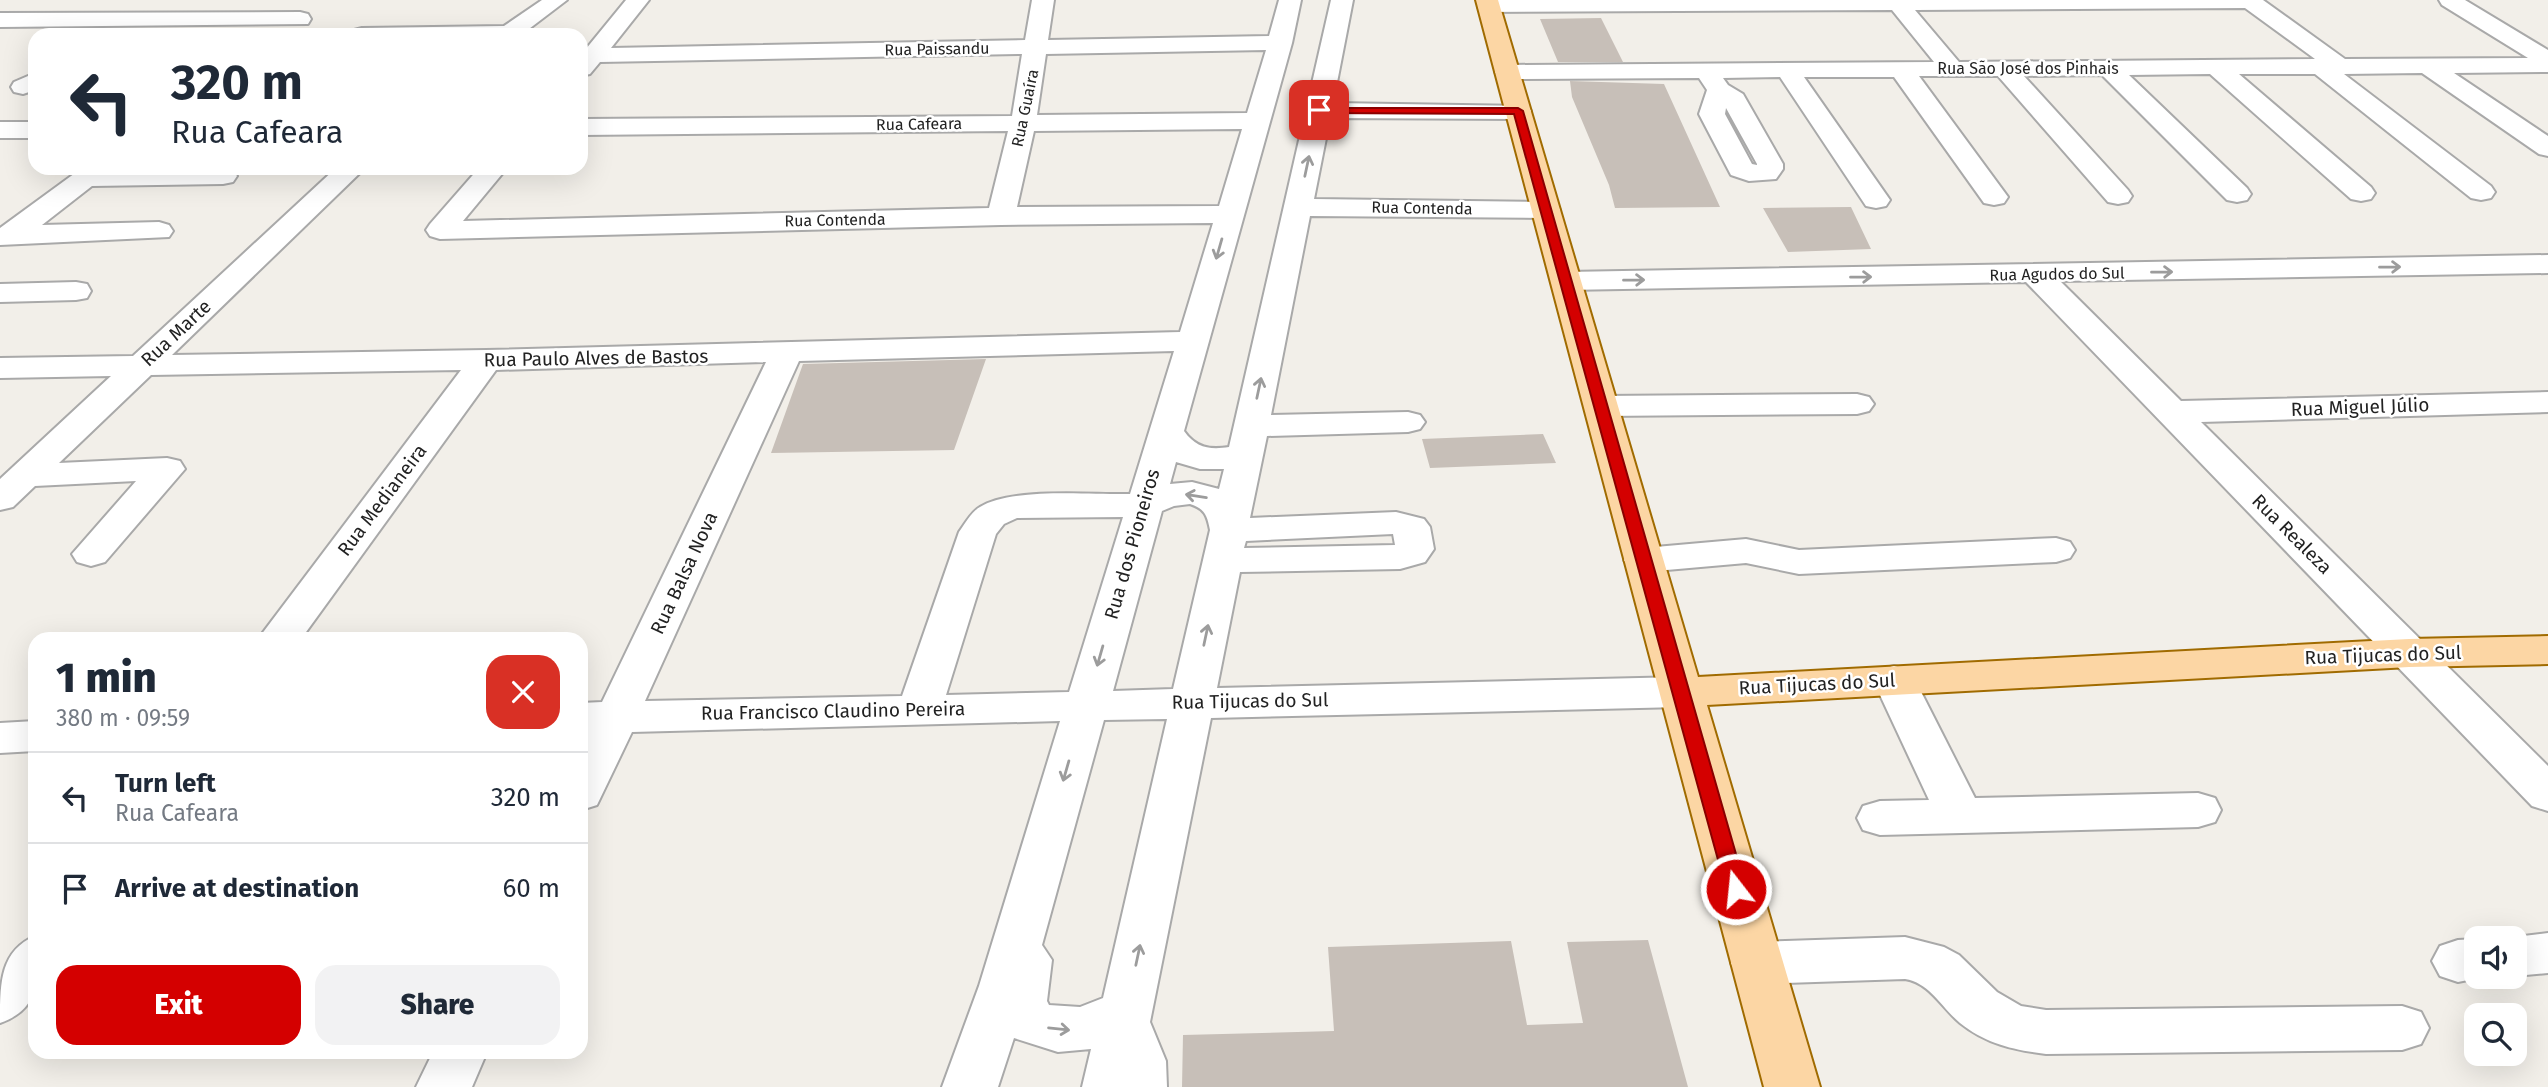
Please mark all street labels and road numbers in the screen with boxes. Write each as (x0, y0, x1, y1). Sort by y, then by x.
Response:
street label: Rua Paissandu (884, 39, 990, 59)
street label: Rua São José dos Pinhais (1937, 59, 2119, 78)
street label: Rua Guaíra (1008, 67, 1042, 149)
street label: Rua Cafeara (876, 114, 962, 134)
street label: Rua Contenda (1371, 198, 1473, 218)
street label: Rua Contenda (784, 210, 886, 230)
street label: Rua Agudos do Sul (1989, 263, 2125, 285)
street label: Rua Marte (136, 295, 216, 371)
street label: Rua Paulo Alves de Bastos (484, 345, 709, 371)
street label: Rua Miguel Júlio (2290, 393, 2430, 421)
street label: Rua Medianeira (332, 440, 432, 560)
street label: Rua dos Pioneiros (1100, 466, 1164, 622)
street label: Rua Realeza (2247, 489, 2337, 579)
street label: Rua Balsa Nova (646, 508, 722, 638)
street label: Rua Tijucas do Sul (2304, 641, 2462, 669)
street label: Rua Tijucas do Sul (1738, 668, 1896, 700)
street label: Rua Tijucas do Sul (1171, 688, 1329, 714)
street label: Rua Francisco Claudino Pereira (701, 697, 965, 725)

